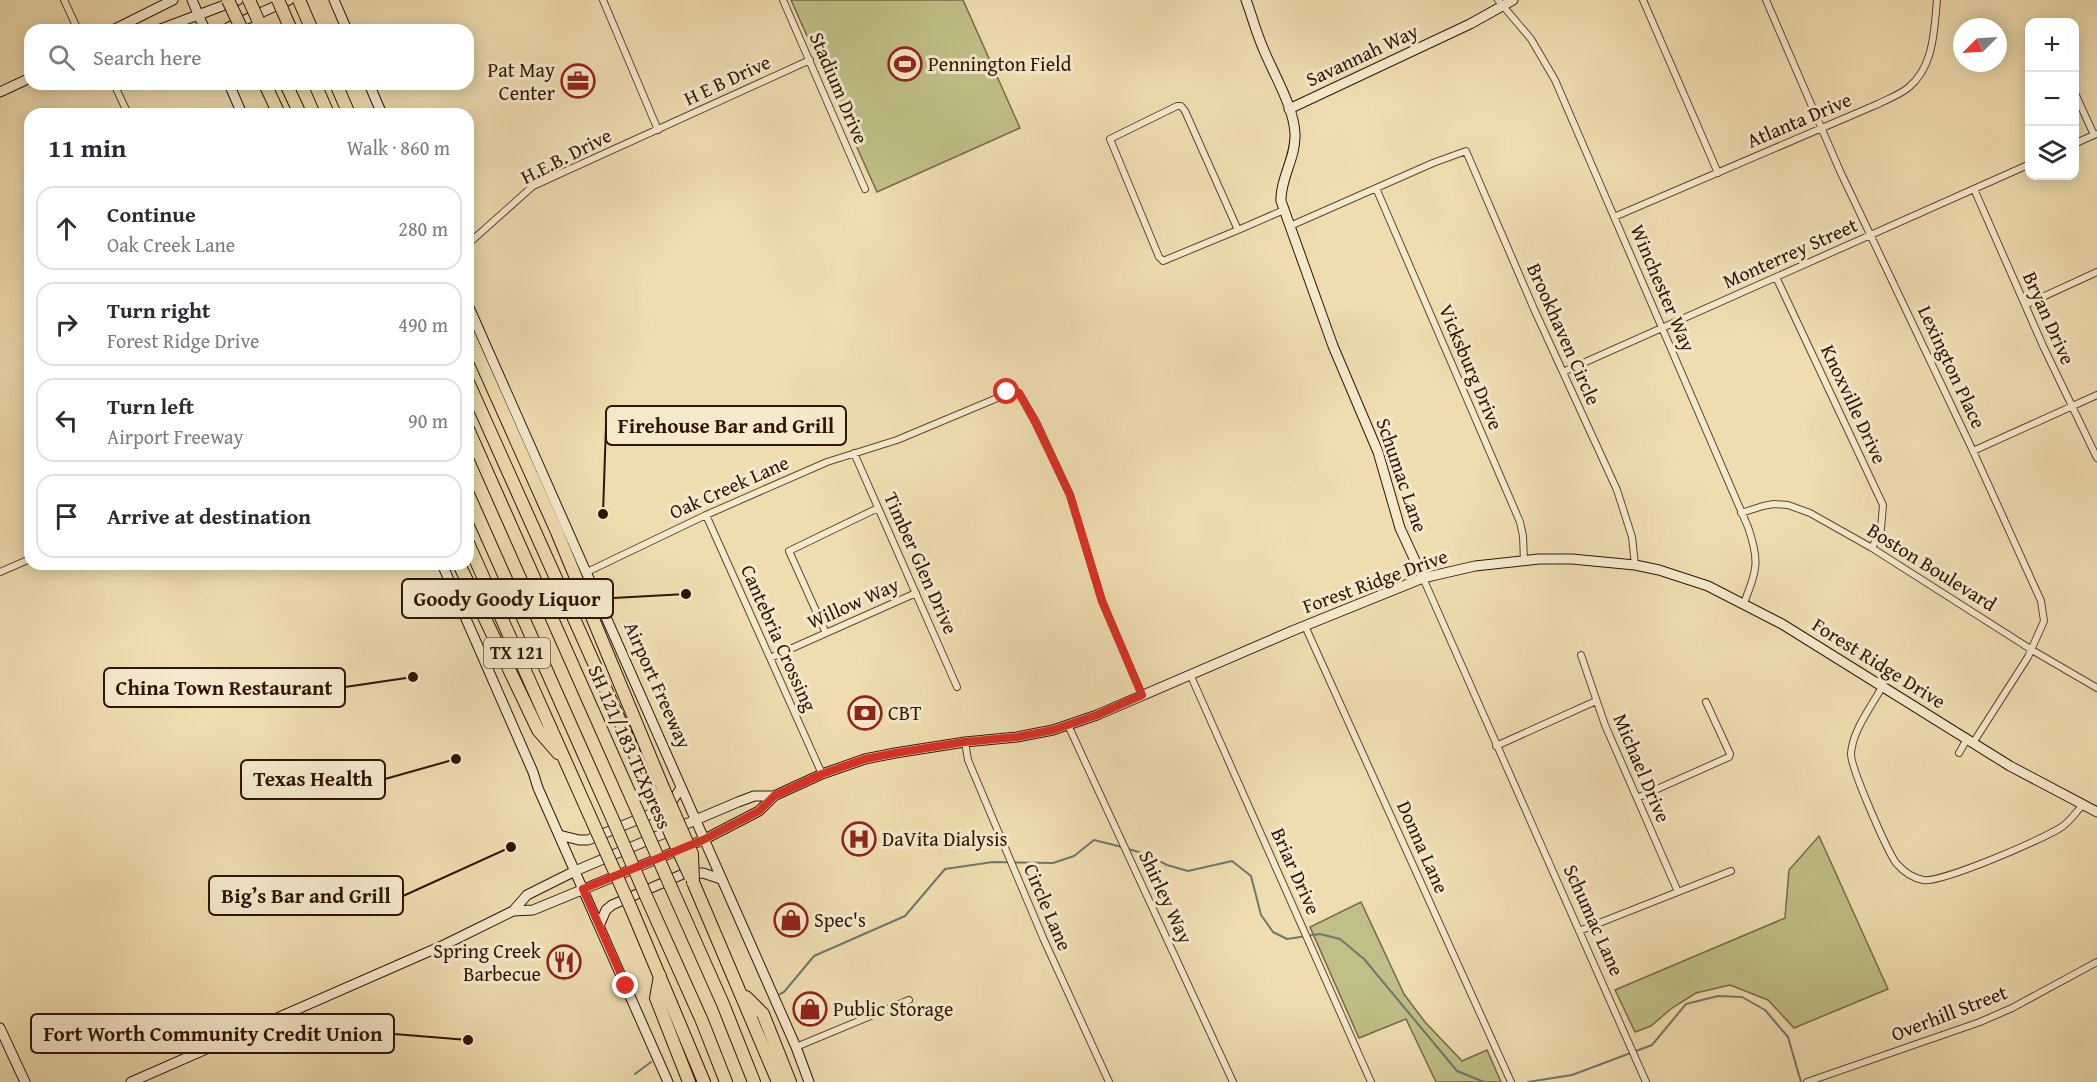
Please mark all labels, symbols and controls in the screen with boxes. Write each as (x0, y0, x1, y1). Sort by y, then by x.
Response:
street label: Savannah Way (1301, 16, 1423, 93)
north arrow (1953, 18, 2007, 72)
map controls (2025, 18, 2079, 180)
button: + (2025, 18, 2079, 72)
search box (24, 24, 474, 90)
street label: Stadium Drive (803, 27, 876, 148)
icon: search (45, 41, 78, 74)
text: Search here (93, 41, 202, 73)
sports icon: Pennington Field (887, 46, 923, 82)
street label: H E B Drive (679, 47, 775, 112)
place label: Pennington Field (928, 49, 1072, 78)
place label: Pat May Center (488, 55, 555, 107)
office icon: Pat May Center (560, 63, 596, 99)
button: − (2025, 72, 2079, 126)
street label: Atlanta Drive (1742, 84, 1856, 155)
street label: H.E.B. Drive (515, 120, 616, 191)
button: layers (2025, 126, 2079, 180)
text: 11 min (48, 128, 126, 167)
text: Walk · 860 m (347, 133, 450, 162)
text: Continue (107, 198, 196, 230)
street label: Monterrey Street (1718, 210, 1862, 295)
icon: ahead (50, 212, 83, 245)
text: 280 m (398, 214, 448, 243)
street label: Winchester Way (1624, 220, 1703, 356)
text: Oak Creek Lane (107, 230, 235, 259)
street label: Brookhaven Circle (1520, 258, 1609, 409)
street label: Bryan Drive (2016, 267, 2083, 369)
text: Turn right (107, 294, 210, 326)
street label: Vicksburg Drive (1432, 299, 1511, 434)
street label: Lexington Place (1911, 300, 1994, 433)
icon: right (50, 308, 83, 341)
text: 490 m (398, 310, 448, 339)
text: Forest Ridge Drive (107, 326, 259, 355)
street label: Knoxville Drive (1814, 339, 1895, 468)
route start (993, 378, 1019, 404)
text: Turn left (107, 390, 194, 422)
icon: left (50, 404, 83, 437)
text: 90 m (408, 406, 448, 435)
callout: Firehouse Bar and Grill (606, 406, 846, 445)
text: Firehouse Bar and Grill (618, 410, 835, 441)
street label: Schumac Lane (1369, 414, 1436, 536)
text: Airport Freeway (107, 422, 243, 451)
street label: Oak Creek Lane (664, 447, 793, 526)
street label: Timber Glen Drive (877, 487, 966, 639)
icon: arrive (50, 500, 83, 533)
text: Arrive at destination (107, 500, 311, 532)
street label: Boston Boulevard (1862, 515, 2003, 618)
street label: Forest Ridge Drive (1298, 541, 1451, 620)
street label: Cantebria Crossing (734, 560, 825, 716)
street label: Willow Way (802, 569, 903, 636)
callout: Goody Goody Liquor (402, 579, 613, 618)
text: Goody Goody Liquor (413, 583, 601, 614)
street label: Forest Ridge Drive (1807, 610, 1952, 715)
street label: Airport Freeway (617, 617, 699, 753)
road number: TX 121 (484, 638, 550, 668)
street label: SH 121/183 TEXpress (581, 660, 680, 833)
callout: China Town Restaurant (104, 668, 345, 707)
text: China Town Restaurant (116, 672, 332, 703)
bank icon: CBT (847, 695, 883, 731)
place label: CBT (888, 698, 921, 727)
street label: Michael Drive (1607, 709, 1678, 827)
callout: Texas Health (241, 760, 385, 799)
text: Texas Health (253, 763, 373, 794)
street label: Donna Lane (1390, 796, 1457, 898)
hospital icon: DaVita Dialysis (841, 821, 877, 857)
street label: Briar Drive (1264, 823, 1328, 919)
place label: DaVita Dialysis (882, 824, 1008, 853)
street label: Shirley Way (1132, 845, 1201, 948)
street label: Circle Lane (1017, 859, 1080, 955)
street label: Schumac Lane (1557, 859, 1632, 980)
callout: Big’s Bar and Grill (209, 876, 403, 915)
text: Big’s Bar and Grill (221, 880, 391, 911)
shop icon: Spec's (773, 902, 809, 938)
place label: Spec's (814, 905, 866, 934)
place label: Spring Creek Barbecue (433, 936, 542, 988)
restaurant icon: Spring Creek Barbecue (546, 944, 582, 980)
route end (612, 972, 638, 998)
street label: Overhill Street (1887, 977, 2011, 1048)
shop icon: Public Storage (792, 991, 828, 1027)
place label: Public Storage (833, 994, 953, 1023)
callout: Fort Worth Community Credit Union (31, 1014, 394, 1053)
text: Fort Worth Community Credit Union (44, 1018, 383, 1049)

